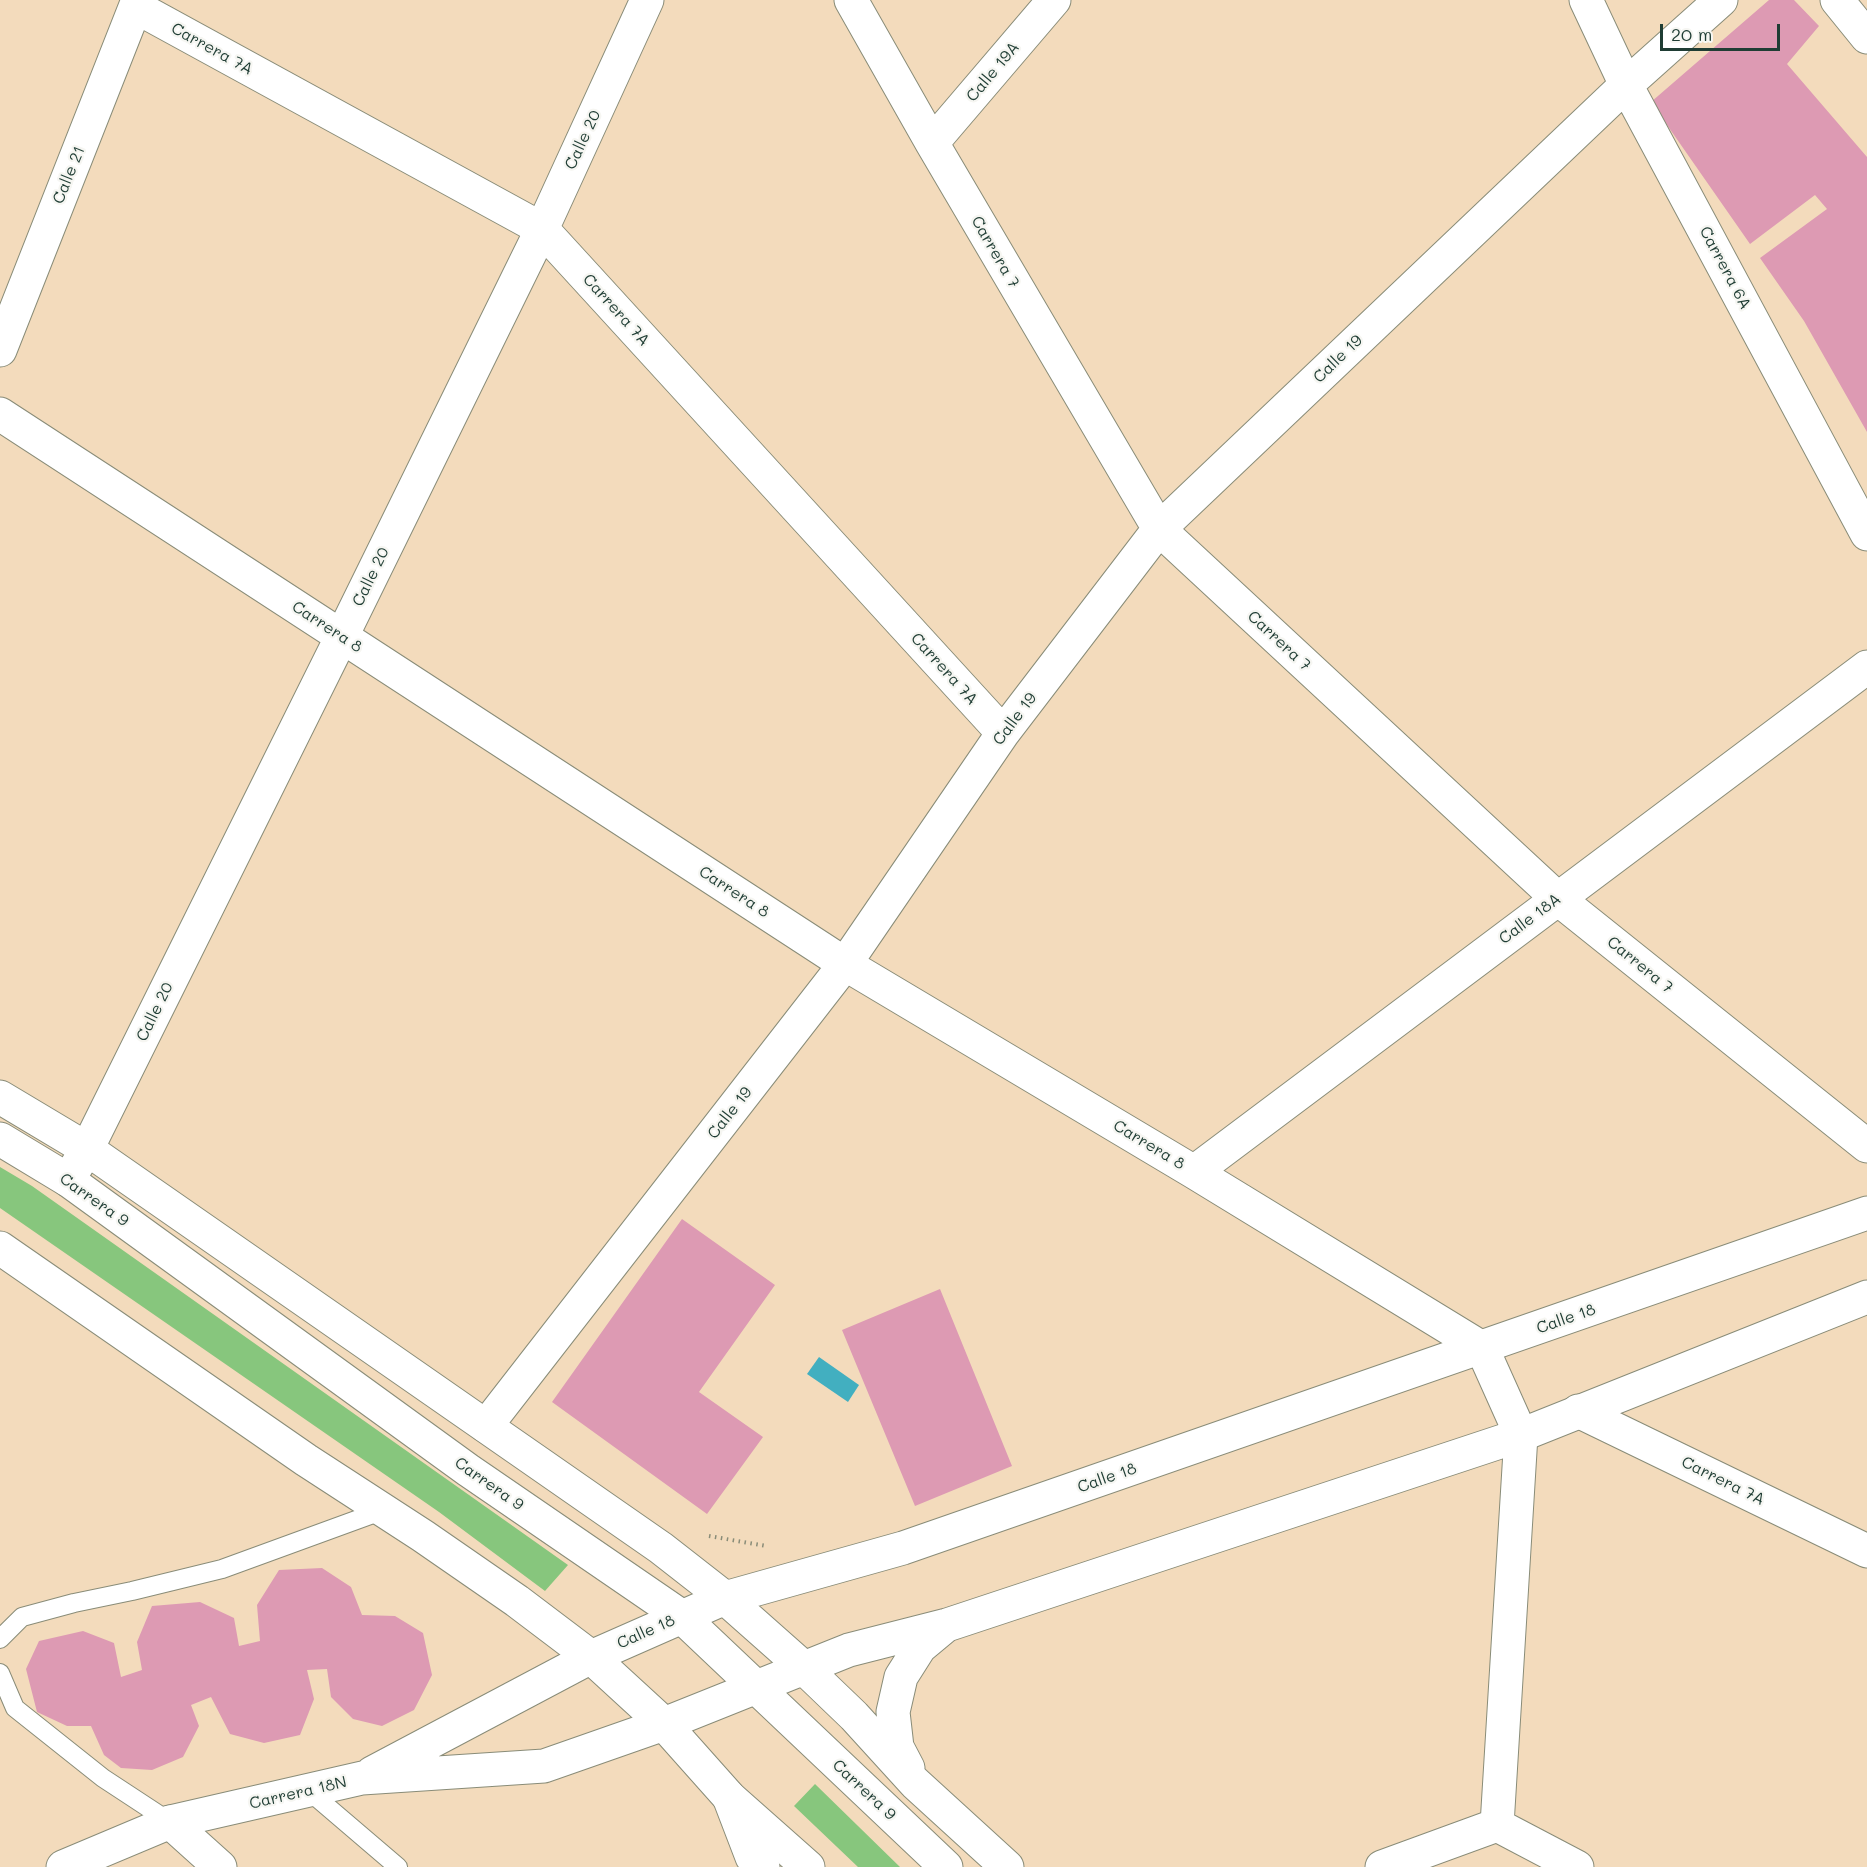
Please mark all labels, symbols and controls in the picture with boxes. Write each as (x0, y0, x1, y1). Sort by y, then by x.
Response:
scale bar (1663, 12, 1783, 50)
street label: Carrera 7A (168, 19, 256, 79)
text: 20 m (1671, 22, 1712, 46)
street label: Calle 19A (962, 38, 1024, 106)
street label: Calle 20 (561, 107, 605, 173)
street label: Calle 21 (49, 143, 89, 207)
street label: Carrera 7 (967, 213, 1023, 291)
street label: Carrera 6A (1695, 223, 1755, 313)
street label: Carrera 7A (579, 270, 653, 350)
street label: Calle 19 (1309, 331, 1367, 387)
street label: Calle 20 (349, 544, 393, 610)
street label: Carrera 8 (288, 597, 366, 657)
street label: Carrera 7 (1243, 607, 1315, 675)
street label: Carrera 7A (907, 629, 981, 709)
street label: Calle 19 (989, 689, 1041, 749)
street label: Carrera 8 (695, 862, 773, 922)
street label: Calle 18A (1495, 890, 1565, 948)
street label: Carrera 7 (1603, 933, 1677, 997)
street label: Calle 20 (133, 979, 177, 1045)
street label: Calle 19 (704, 1083, 756, 1143)
street label: Carrera 8 (1110, 1116, 1188, 1174)
street label: Carrera 9 (56, 1169, 132, 1231)
street label: Calle 18 (1534, 1300, 1598, 1338)
street label: Carrera 9 (451, 1453, 527, 1515)
street label: Carrera 7A (1678, 1453, 1768, 1509)
street label: Calle 18 (1075, 1459, 1139, 1497)
street label: Calle 18 (614, 1611, 678, 1653)
street label: Carrera 9 (828, 1756, 900, 1824)
street label: Carrera 18N (248, 1772, 348, 1814)

